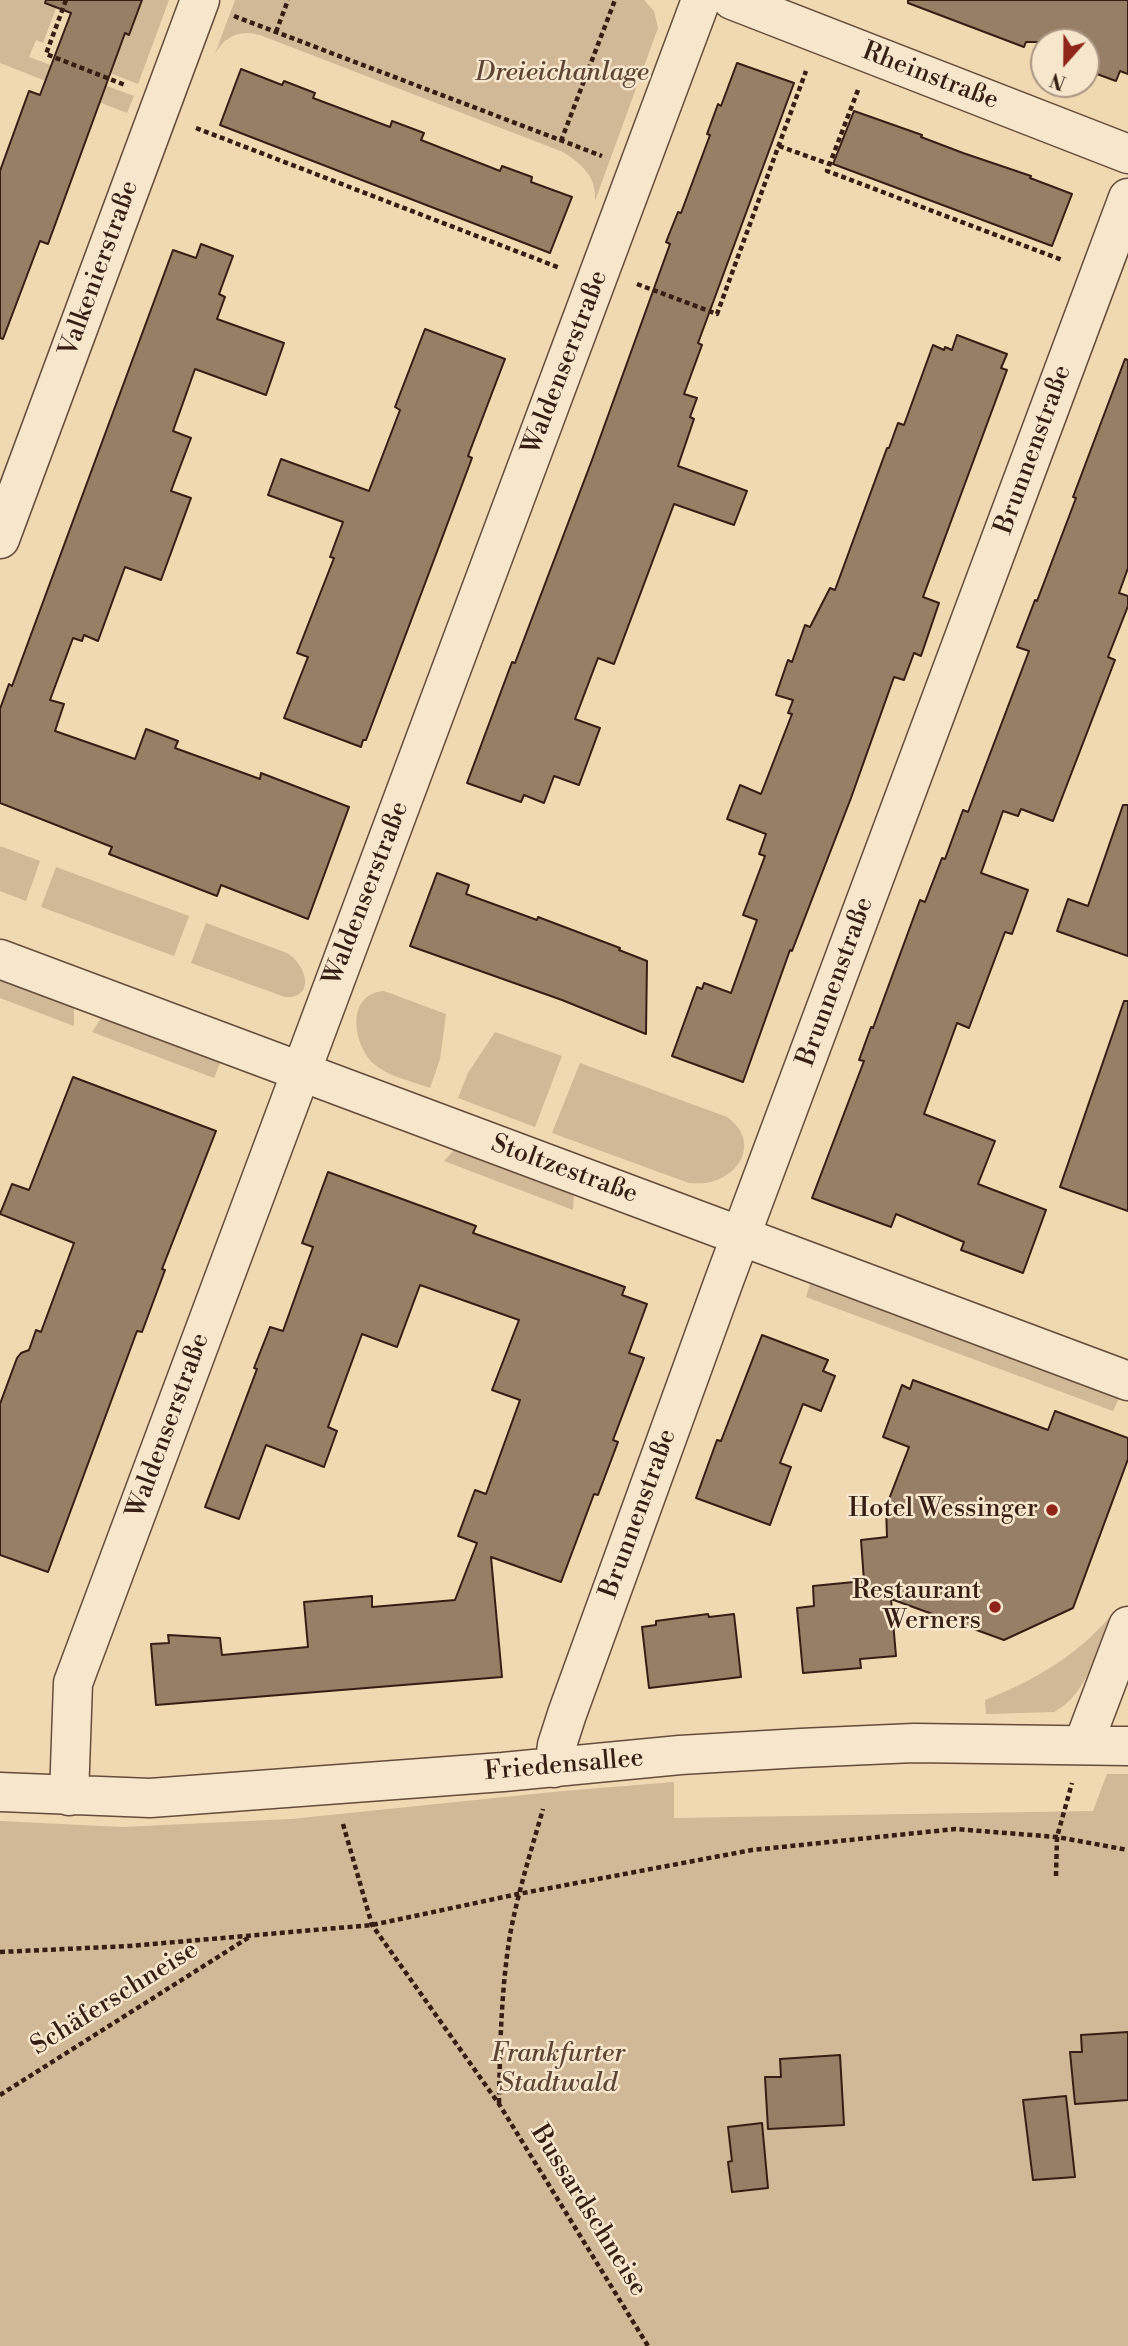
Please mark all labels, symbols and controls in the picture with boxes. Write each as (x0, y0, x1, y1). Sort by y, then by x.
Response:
north arrow (1030, 28, 1100, 98)
street label: Rheinstraße (857, 37, 1003, 117)
park label: Dreieichanlage (475, 58, 649, 90)
text: N (1047, 67, 1070, 95)
street label: Valkenierstraße (54, 177, 146, 361)
street label: Waldenserstraße (517, 267, 615, 459)
street label: Brunnenstraße (989, 361, 1079, 539)
street label: Waldenserstraße (318, 798, 416, 990)
street label: Brunnenstraße (791, 893, 881, 1071)
street label: Stoltzestraße (486, 1129, 642, 1211)
street label: Waldenserstraße (121, 1329, 217, 1523)
street label: Brunnenstraße (594, 1425, 684, 1603)
place label: Hotel Wessinger (848, 1494, 1038, 1526)
marker: Hotel Wessinger (1044, 1502, 1060, 1518)
place label: Restaurant Werners (852, 1576, 981, 1638)
marker: Restaurant Werners (987, 1599, 1003, 1615)
street label: Friedensallee (483, 1743, 645, 1789)
street label: Schäferschneise (26, 1935, 204, 2063)
park label: Frankfurter Stadtwald (491, 2039, 625, 2100)
street label: Bussardschneise (523, 2119, 653, 2303)

